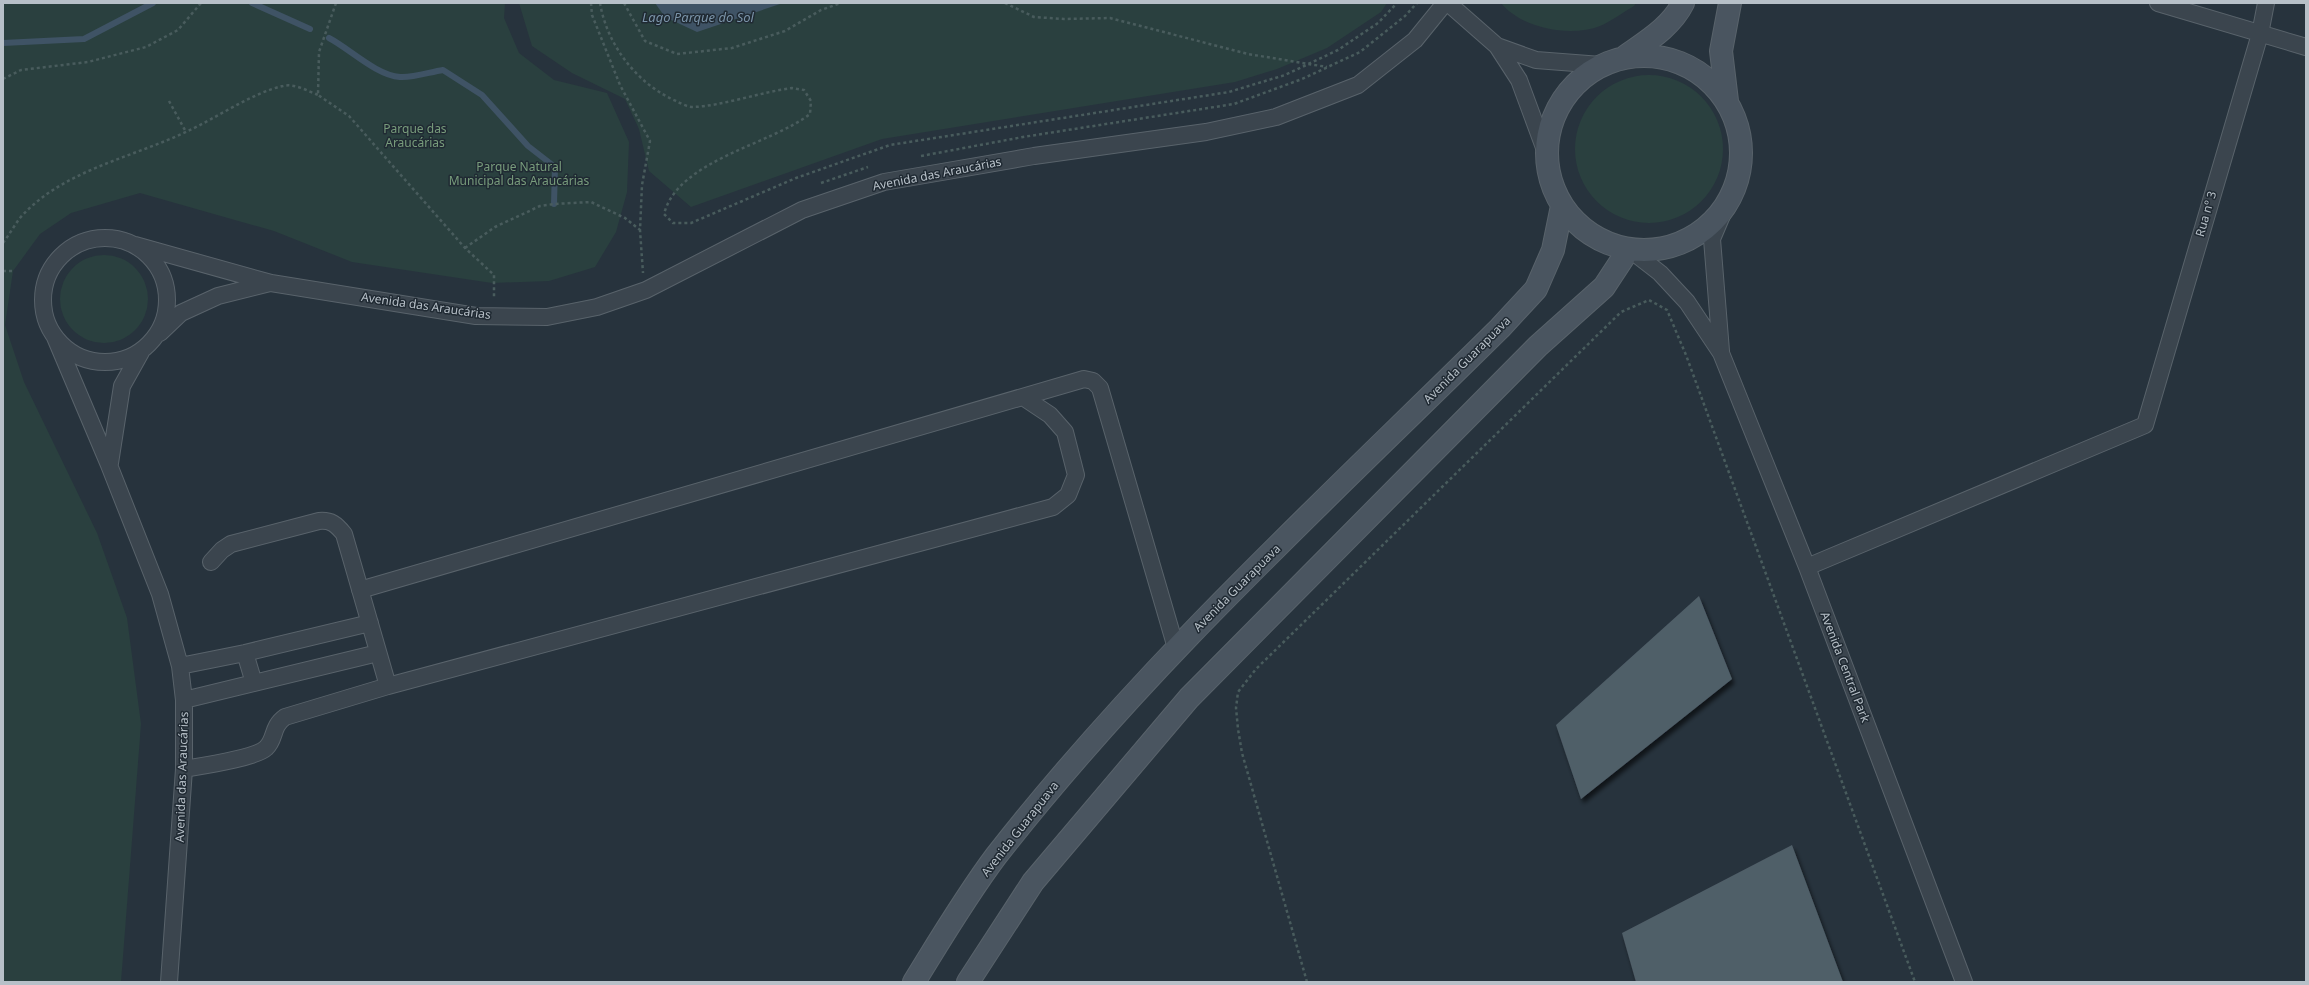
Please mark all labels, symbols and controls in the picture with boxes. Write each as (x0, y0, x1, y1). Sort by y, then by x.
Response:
water label: Lago Parque do Sol (642, 8, 755, 26)
park label: Parque das Araucárias (383, 120, 447, 151)
street label: Avenida das Araucárias (871, 153, 1003, 194)
park label: Parque Natural Municipal das Araucárias (449, 158, 590, 189)
street label: Rua nº 3 (2191, 189, 2220, 239)
street label: Avenida das Araucárias (360, 288, 492, 323)
street label: Avenida Guarapuava (1419, 312, 1514, 407)
street label: Avenida Guarapuava (1189, 540, 1284, 635)
street label: Avenida Central Park (1816, 609, 1875, 725)
street label: Avenida das Araucárias (171, 711, 192, 843)
street label: Avenida Guarapuava (977, 777, 1062, 880)

